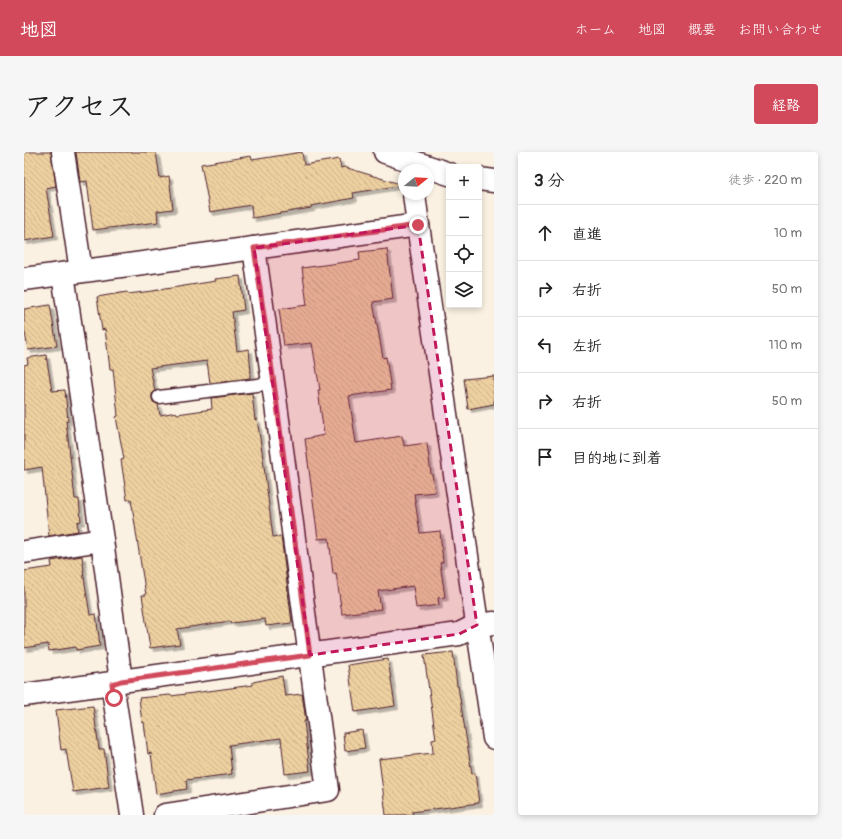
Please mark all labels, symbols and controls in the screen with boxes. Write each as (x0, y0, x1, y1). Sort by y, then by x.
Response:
text: 地図 (20, 18, 58, 42)
text: ホーム (575, 21, 616, 38)
text: 地図 (638, 21, 666, 38)
text: 概要 (688, 21, 716, 38)
text: お問い合わせ (738, 21, 822, 38)
button: 経路 (754, 84, 818, 124)
text: アクセス (24, 90, 134, 125)
north arrow (398, 164, 434, 200)
map controls (446, 164, 482, 308)
button: + (446, 164, 482, 200)
text: 3 分 (534, 170, 564, 191)
text: 徒歩 · 220 m (728, 172, 802, 188)
button: − (446, 200, 482, 236)
route end (409, 216, 427, 234)
icon: ahead (534, 222, 556, 244)
text: 直進 (572, 225, 602, 244)
text: 10 m (774, 225, 802, 241)
button: locate (446, 236, 482, 272)
button: layers (446, 272, 482, 308)
icon: right (534, 278, 556, 300)
text: 右折 (572, 281, 602, 300)
text: 50 m (772, 281, 802, 297)
icon: left (534, 334, 556, 356)
text: 左折 (572, 337, 602, 356)
text: 110 m (769, 337, 802, 353)
icon: right (534, 390, 556, 412)
text: 右折 (572, 393, 602, 412)
text: 50 m (772, 393, 802, 409)
icon: arrive (534, 446, 556, 468)
text: 目的地に到着 (572, 449, 662, 468)
route start (105, 689, 123, 707)

